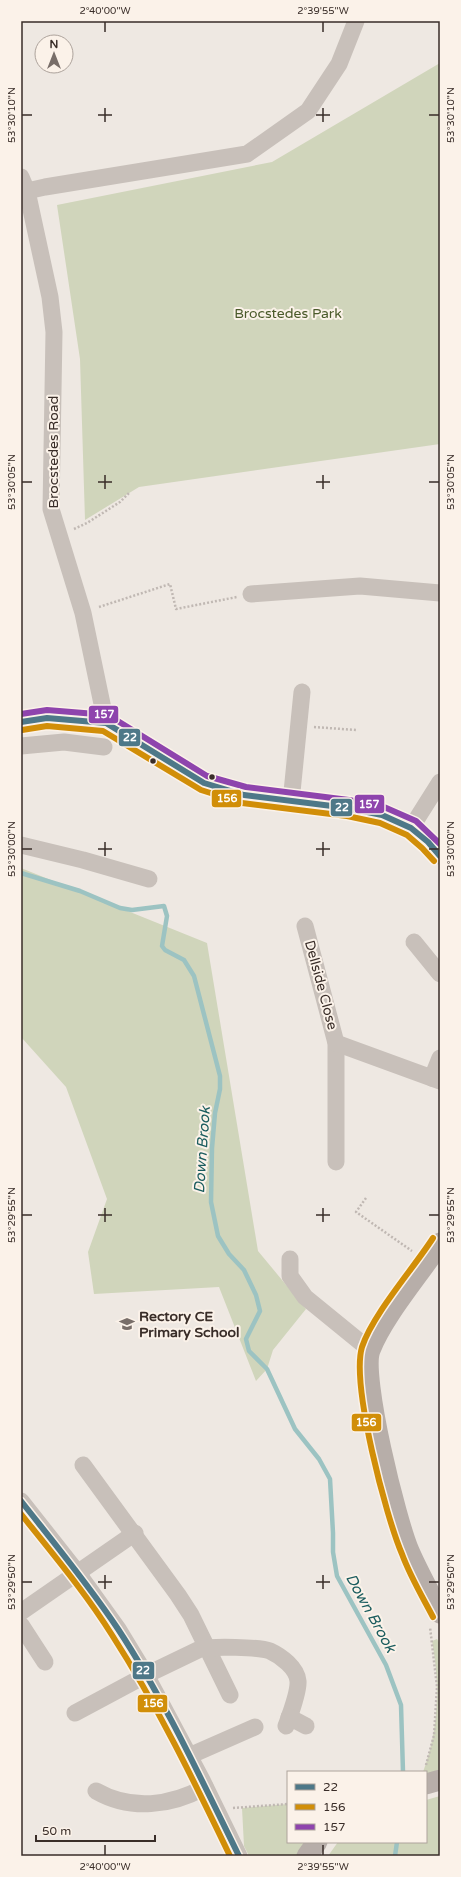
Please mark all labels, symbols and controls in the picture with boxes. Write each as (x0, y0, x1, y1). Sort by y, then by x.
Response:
text: 2°40'00"W (79, 5, 131, 17)
text: 2°39'55"W (297, 5, 349, 17)
north arrow (34, 34, 74, 74)
text: N (50, 38, 58, 51)
text: 53°30'10"N (6, 87, 18, 143)
text: 53°30'10"N (445, 87, 457, 143)
park label: Brocstedes Park (234, 305, 342, 322)
street label: Brocstedes Road (45, 396, 62, 508)
text: 53°30'05"N (6, 454, 18, 510)
text: 53°30'05"N (445, 454, 457, 510)
line badge: 157 (88, 705, 119, 724)
text: 157 (94, 708, 114, 721)
line badge: 22 (118, 728, 141, 747)
text: 22 (123, 731, 137, 744)
unlabelled marker (148, 756, 158, 766)
unlabelled marker (207, 772, 217, 782)
line badge: 156 (211, 789, 242, 808)
text: 156 (217, 792, 237, 805)
line badge: 157 (354, 794, 385, 814)
line badge: 22 (330, 798, 353, 817)
text: 157 (359, 798, 379, 811)
text: 22 (335, 801, 349, 814)
text: 53°30'00"N (6, 821, 18, 877)
text: 53°30'00"N (445, 821, 457, 877)
street label: Dellside Close (301, 938, 341, 1032)
water label: Down Brook (190, 1104, 214, 1194)
text: 53°29'55"N (6, 1187, 18, 1243)
text: 53°29'55"N (445, 1187, 457, 1243)
place label: Rectory CE Primary School (139, 1308, 240, 1341)
school or university icon: Rectory CE Primary School (118, 1315, 136, 1333)
line badge: 156 (351, 1413, 382, 1432)
text: 156 (356, 1416, 376, 1429)
text: 53°29'50"N (6, 1554, 18, 1610)
text: 53°29'50"N (445, 1554, 457, 1610)
water label: Down Brook (342, 1571, 401, 1657)
line badge: 22 (132, 1661, 155, 1680)
text: 22 (136, 1664, 150, 1677)
line badge: 156 (137, 1694, 168, 1713)
text: 156 (143, 1697, 163, 1710)
legend (287, 1771, 427, 1843)
text: 22 (323, 1780, 338, 1794)
text: 156 (323, 1800, 346, 1814)
scale bar (36, 1817, 155, 1843)
text: 157 (323, 1820, 346, 1834)
text: 50 m (42, 1824, 71, 1838)
text: 2°40'00"W (79, 1861, 131, 1873)
text: 2°39'55"W (297, 1861, 349, 1873)

